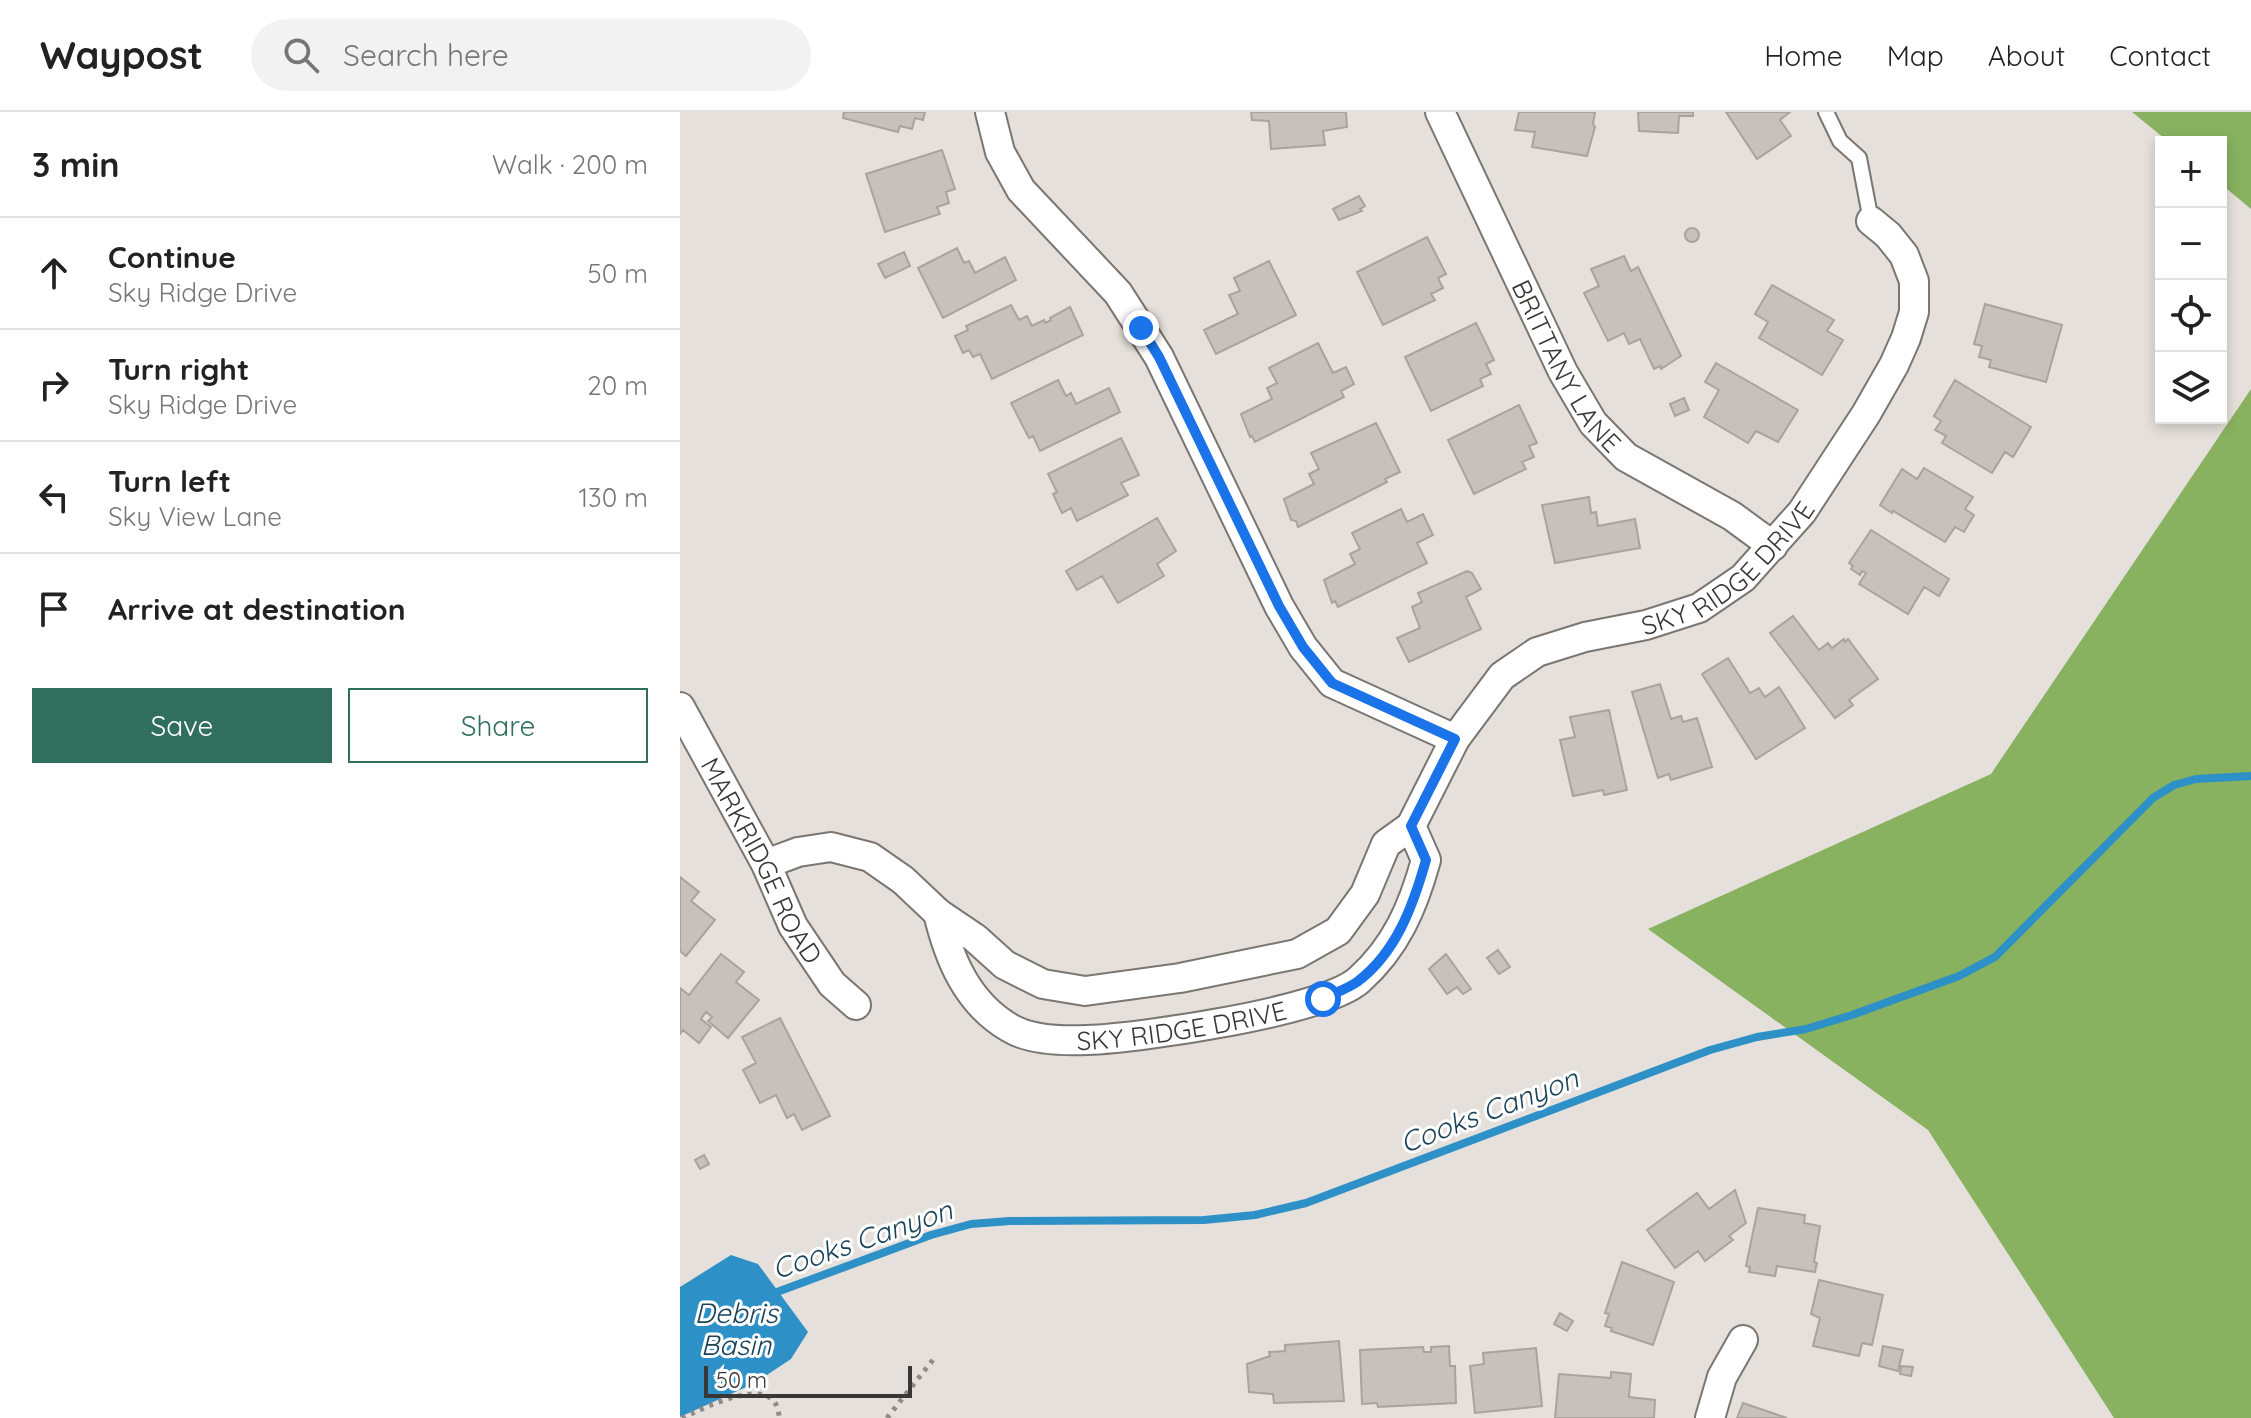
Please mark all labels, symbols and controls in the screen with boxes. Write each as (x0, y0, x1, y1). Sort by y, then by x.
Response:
search box (251, 19, 811, 91)
text: Waypost (40, 31, 203, 79)
icon: search (279, 33, 323, 77)
text: Search here (343, 36, 509, 74)
text: Home (1764, 38, 1843, 73)
text: Map (1887, 38, 1944, 73)
text: About (1988, 38, 2065, 73)
text: Contact (2109, 38, 2211, 73)
map controls (2155, 136, 2227, 424)
button: + (2155, 136, 2227, 208)
text: 3 min (32, 143, 119, 186)
text: Walk · 200 m (492, 148, 648, 181)
button: − (2155, 208, 2227, 280)
text: Continue (108, 238, 236, 276)
icon: ahead (32, 251, 76, 295)
text: 50 m (588, 257, 648, 290)
street label: BRITTANY LANE (1505, 274, 1629, 459)
text: Sky Ridge Drive (108, 276, 297, 309)
button: locate (2155, 280, 2227, 352)
route end (1123, 310, 1159, 346)
text: Turn right (108, 350, 249, 388)
button: layers (2155, 352, 2227, 424)
icon: right (32, 363, 76, 407)
text: 20 m (587, 369, 648, 402)
text: Sky Ridge Drive (108, 388, 297, 421)
text: Turn left (108, 462, 231, 500)
icon: left (32, 475, 76, 519)
text: 130 m (578, 481, 648, 514)
street label: SKY RIDGE DRIVE (1637, 495, 1821, 642)
text: Sky View Lane (108, 500, 282, 533)
icon: arrive (32, 587, 76, 631)
text: Arrive at destination (108, 590, 406, 628)
button: Save (32, 688, 332, 763)
button: Share (348, 688, 648, 763)
street label: MARKRIDGE ROAD (694, 752, 830, 970)
route start (1305, 981, 1341, 1017)
street label: SKY RIDGE DRIVE (1076, 993, 1290, 1057)
water label: Cooks Canyon (1395, 1060, 1584, 1160)
water label: Cooks Canyon (767, 1192, 957, 1286)
water label: Debris Basin (694, 1295, 779, 1362)
scale bar (704, 1362, 912, 1398)
text: 50 m (716, 1366, 767, 1394)

